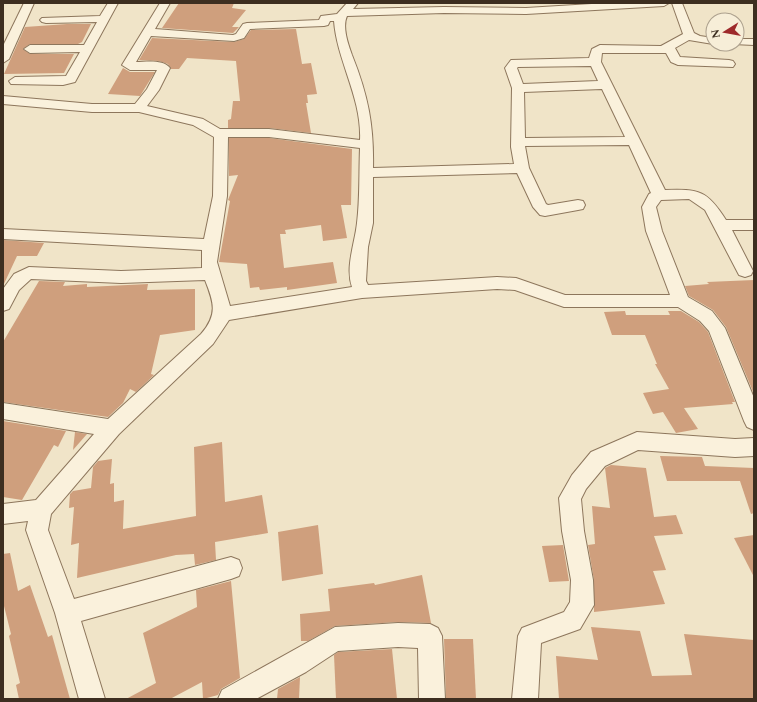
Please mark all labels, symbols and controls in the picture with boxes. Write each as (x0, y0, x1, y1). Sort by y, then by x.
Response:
north arrow (705, 12, 745, 52)
text: N (706, 28, 725, 40)

